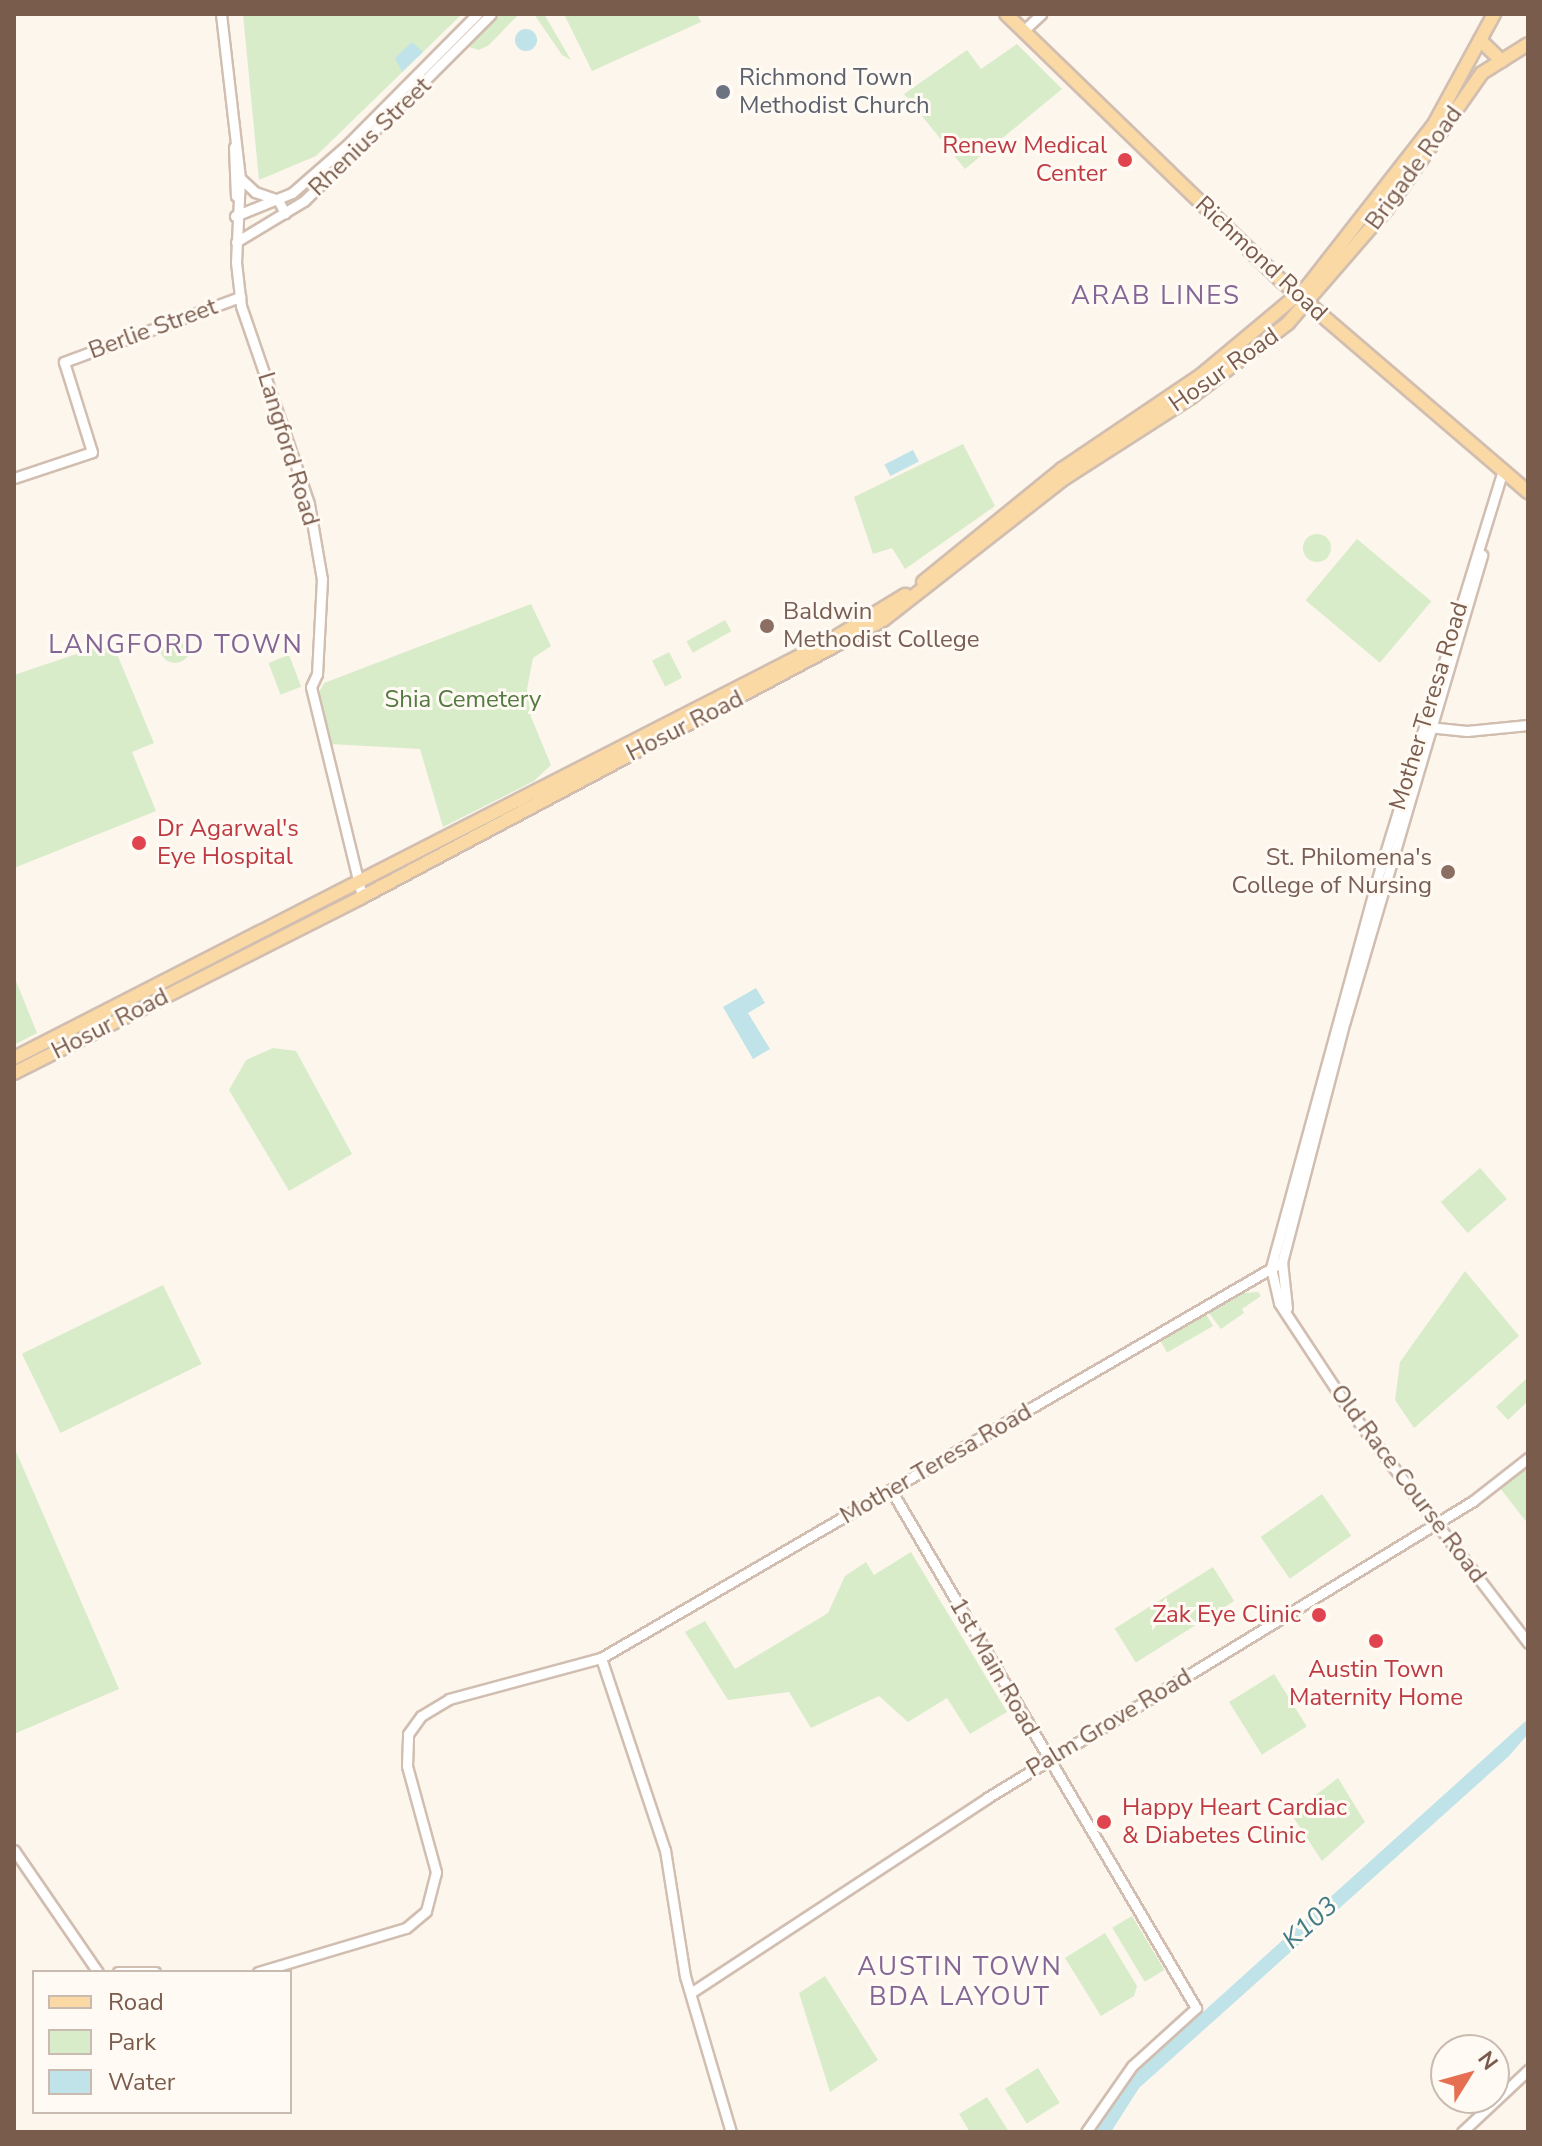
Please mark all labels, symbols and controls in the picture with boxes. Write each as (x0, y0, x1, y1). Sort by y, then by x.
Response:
place label: Richmond Town Methodist Church (739, 64, 930, 120)
street label: Rhenius Street (303, 72, 437, 202)
marker: Richmond Town Methodist Church (714, 83, 732, 101)
street label: Brigade Road (1359, 101, 1469, 235)
place label: Renew Medical Center (942, 132, 1107, 188)
marker: Renew Medical Center (1114, 149, 1136, 171)
street label: Richmond Road (1189, 191, 1333, 327)
district label: ARAB LINES (1071, 280, 1241, 312)
street label: Berlie Street (85, 292, 221, 366)
street label: Hosur Road (1164, 322, 1284, 418)
street label: Langford Road (251, 369, 325, 529)
place label: Baldwin Methodist College (783, 598, 980, 654)
street label: Mother Teresa Road (1384, 598, 1474, 814)
marker: Baldwin Methodist College (758, 617, 776, 635)
district label: LANGFORD TOWN (48, 629, 304, 661)
street label: Hosur Road (622, 684, 748, 768)
park label: Shia Cemetery (385, 686, 541, 714)
place label: Dr Agarwal's Eye Hospital (157, 815, 299, 871)
marker: Dr Agarwal's Eye Hospital (128, 832, 150, 854)
place label: St. Philomena's College of Nursing (1232, 844, 1432, 900)
marker: St. Philomena's College of Nursing (1439, 863, 1457, 881)
street label: Hosur Road (47, 982, 173, 1066)
street label: Old Race Course Road (1324, 1379, 1492, 1589)
street label: Mother Teresa Road (835, 1397, 1037, 1531)
street label: 1st Main Road (943, 1593, 1045, 1741)
place label: Zak Eye Clinic (1152, 1601, 1301, 1629)
marker: Zak Eye Clinic (1308, 1604, 1330, 1626)
marker: Austin Town Maternity Home (1365, 1630, 1387, 1652)
place label: Austin Town Maternity Home (1289, 1656, 1463, 1712)
street label: Palm Grove Road (1021, 1662, 1197, 1784)
place label: Happy Heart Cardiac & Diabetes Clinic (1122, 1794, 1347, 1850)
marker: Happy Heart Cardiac & Diabetes Clinic (1093, 1811, 1115, 1833)
water label: K103 (1276, 1890, 1344, 1956)
district label: AUSTIN TOWN BDA LAYOUT (857, 1951, 1063, 2012)
legend (32, 1970, 292, 2114)
text: Road (108, 1986, 164, 2018)
text: Park (108, 2026, 156, 2058)
north arrow (1430, 2034, 1510, 2114)
text: N (1471, 2045, 1505, 2076)
text: Water (108, 2066, 175, 2098)

